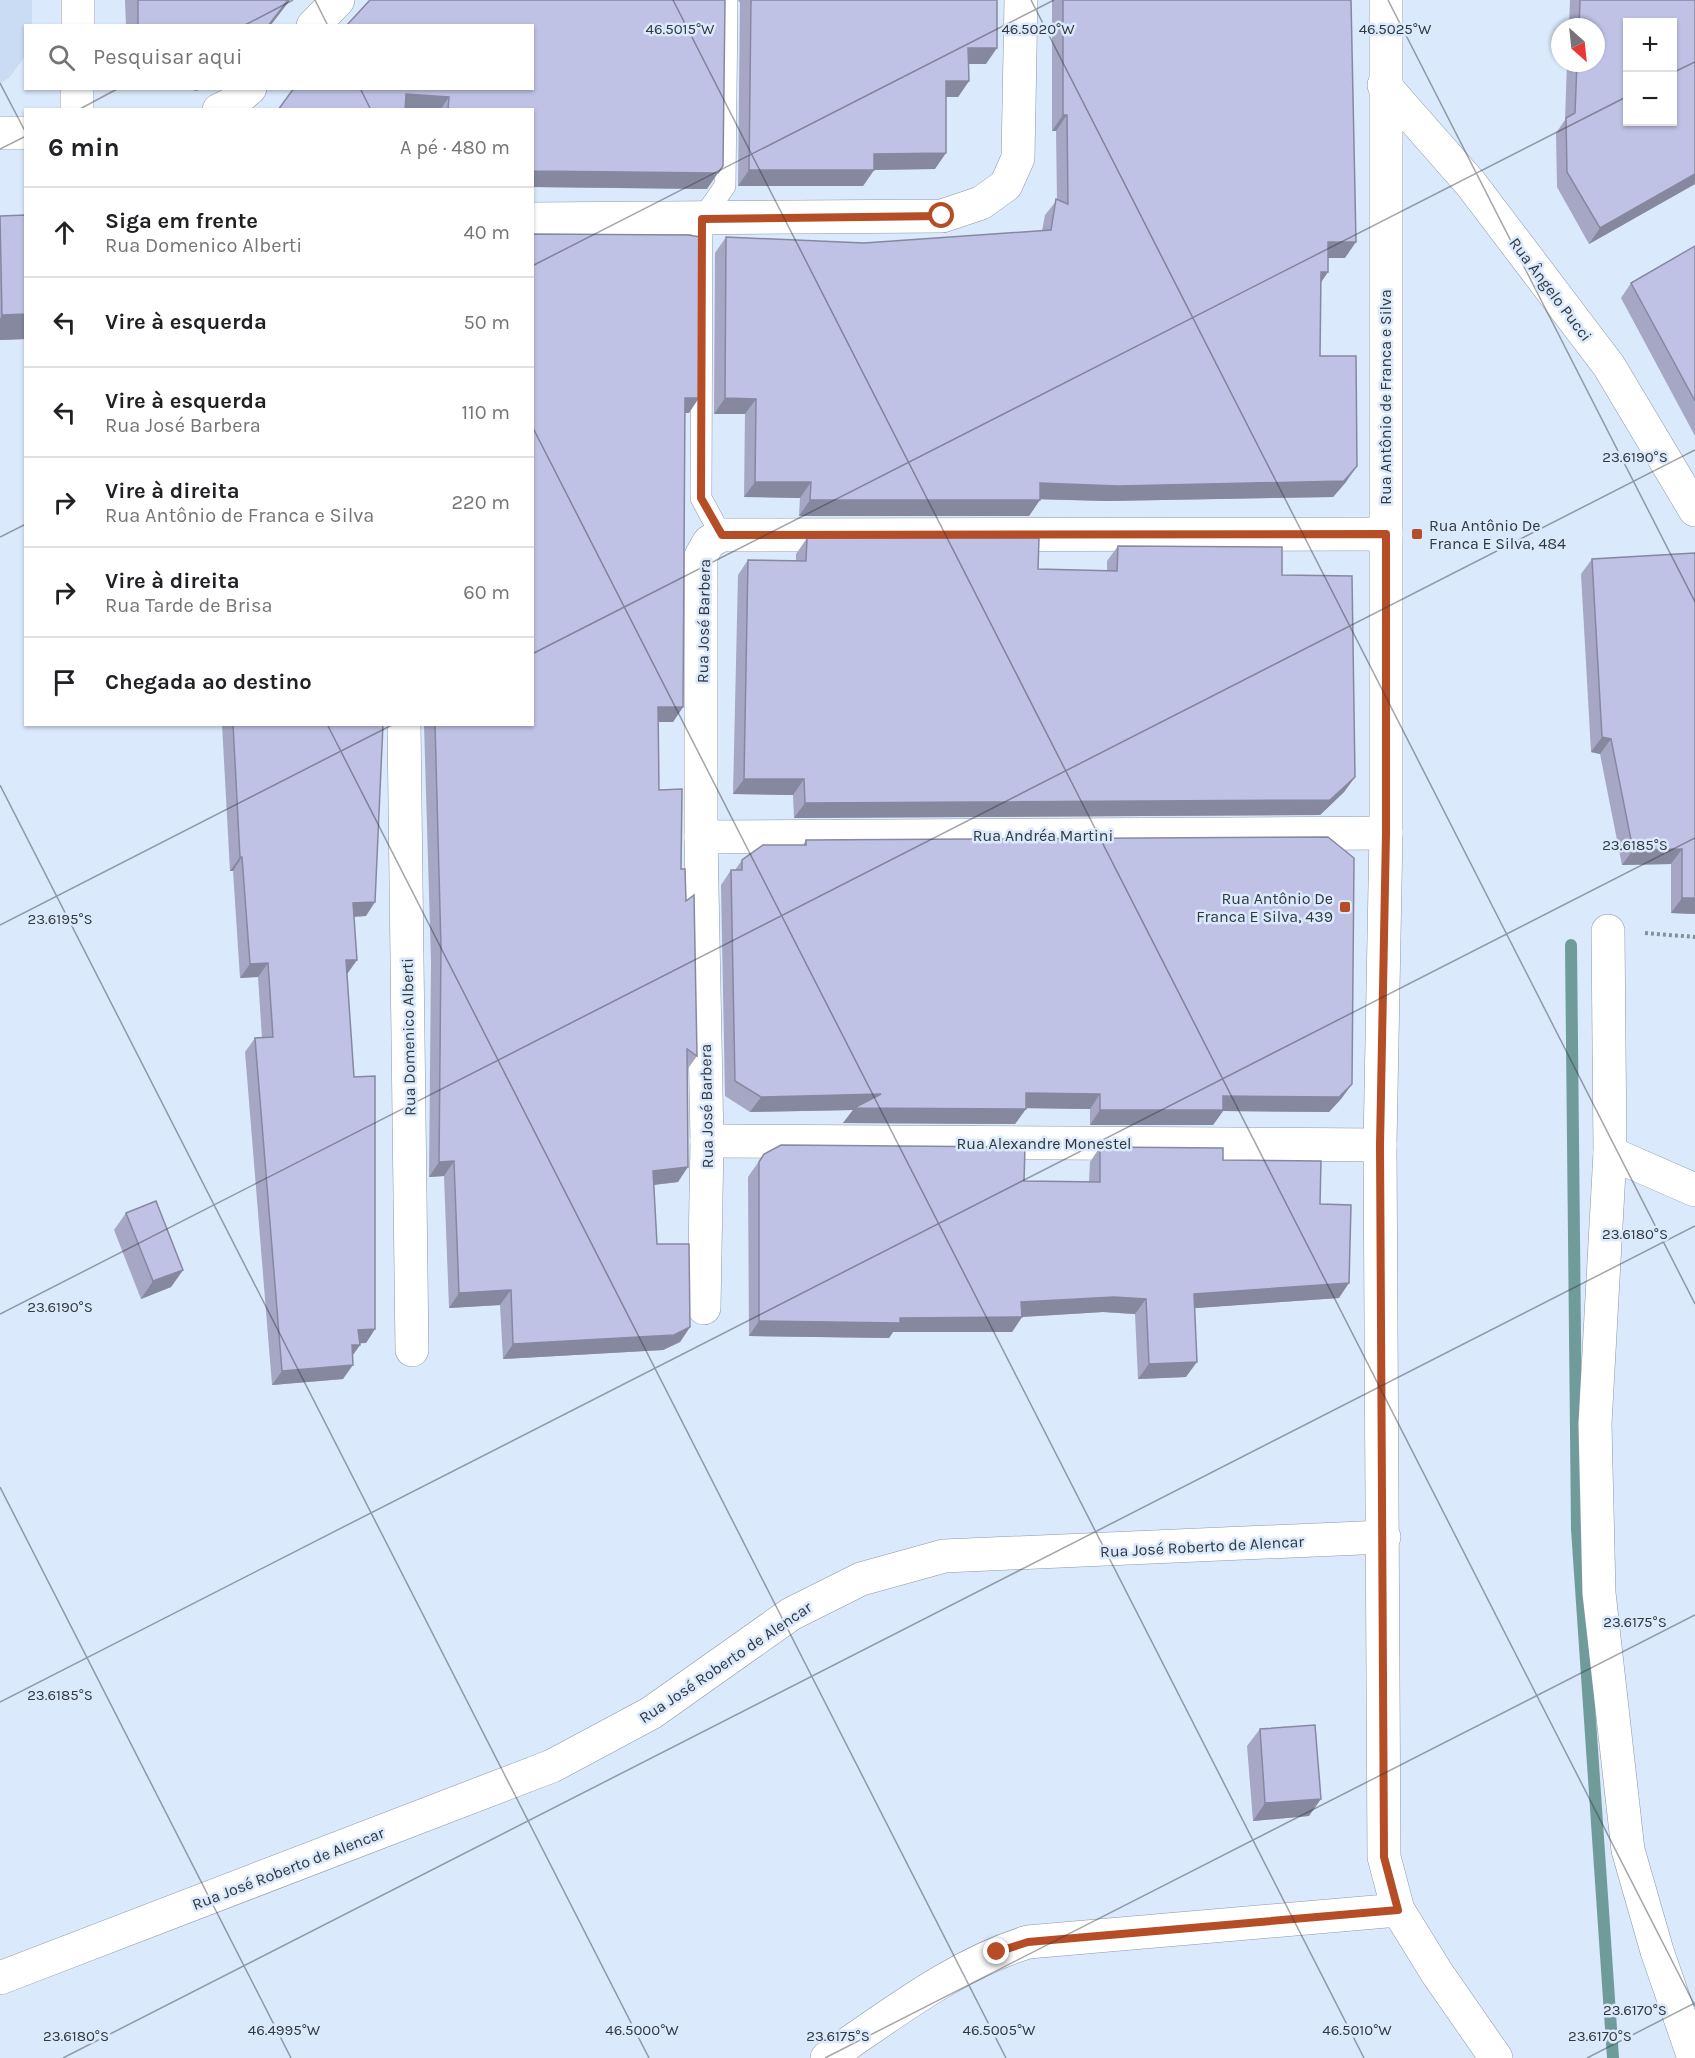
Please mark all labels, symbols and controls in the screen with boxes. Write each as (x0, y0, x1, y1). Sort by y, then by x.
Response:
north arrow (1551, 18, 1605, 72)
map controls (1623, 18, 1677, 126)
button: + (1623, 18, 1677, 72)
text: 46.5015°W (646, 20, 715, 38)
text: 46.5020°W (1001, 20, 1075, 38)
text: 46.5025°W (1359, 20, 1432, 38)
search box (24, 24, 534, 90)
icon: search (45, 41, 78, 74)
text: Pesquisar aqui (93, 44, 242, 70)
button: − (1623, 72, 1677, 126)
text: 6 min (48, 132, 120, 163)
text: A pé · 480 m (400, 136, 510, 159)
route start (928, 202, 954, 228)
text: Siga em frente (105, 208, 258, 234)
icon: ahead (48, 216, 81, 249)
text: 40 m (464, 221, 510, 244)
text: Rua Domenico Alberti (105, 234, 302, 257)
street label: Rua Ângelo Pucci (1505, 234, 1596, 345)
street label: Rua Antônio de Franca e Silva (1376, 289, 1395, 505)
icon: left (48, 306, 81, 339)
text: Vire à esquerda (105, 309, 267, 335)
text: 50 m (463, 311, 510, 334)
text: Vire à esquerda (105, 388, 267, 414)
icon: left (48, 396, 81, 429)
text: 110 m (461, 401, 510, 424)
text: Rua José Barbera (105, 414, 261, 437)
text: 23.6190°S (1602, 448, 1668, 466)
text: Vire à direita (105, 478, 240, 504)
icon: right (48, 486, 81, 519)
text: 220 m (451, 491, 510, 514)
text: Rua Antônio de Franca e Silva (105, 504, 374, 527)
place label: Rua Antônio De Franca E Silva, 484 (1429, 516, 1566, 553)
marker: Rua Antônio De Franca E Silva, 484 (1410, 527, 1424, 541)
street label: Rua José Barbera (693, 559, 714, 683)
text: Vire à direita (105, 568, 240, 594)
icon: right (48, 576, 81, 609)
text: 60 m (463, 581, 510, 604)
text: Rua Tarde de Brisa (105, 594, 273, 617)
icon: arrive (48, 666, 81, 699)
text: Chegada ao destino (105, 669, 312, 695)
street label: Rua Andréa Martini (973, 826, 1113, 845)
text: 23.6185°S (1602, 836, 1668, 854)
place label: Rua Antônio De Franca E Silva, 439 (1196, 889, 1333, 926)
marker: Rua Antônio De Franca E Silva, 439 (1338, 900, 1352, 914)
text: 23.6195°S (27, 910, 93, 928)
street label: Rua Domenico Alberti (398, 958, 419, 1116)
street label: Rua José Barbera (696, 1044, 717, 1168)
street label: Rua Alexandre Monestel (956, 1134, 1132, 1153)
text: 23.6180°S (1602, 1225, 1668, 1243)
text: 23.6190°S (27, 1298, 93, 1316)
street label: Rua José Roberto de Alencar (1100, 1532, 1305, 1561)
street label: Rua José Roberto de Alencar (635, 1597, 815, 1727)
text: 23.6175°S (1603, 1613, 1667, 1631)
text: 23.6185°S (27, 1686, 93, 1704)
street label: Rua José Roberto de Alencar (189, 1823, 387, 1914)
route end (983, 1938, 1009, 1964)
text: 23.6170°S (1603, 2001, 1667, 2019)
text: 46.4995°W (248, 2021, 321, 2039)
text: 46.5000°W (605, 2021, 679, 2039)
text: 46.5005°W (963, 2021, 1036, 2039)
text: 46.5010°W (1322, 2021, 1392, 2039)
text: 23.6180°S (43, 2027, 109, 2045)
text: 23.6175°S (806, 2027, 870, 2045)
text: 23.6170°S (1568, 2027, 1632, 2045)

